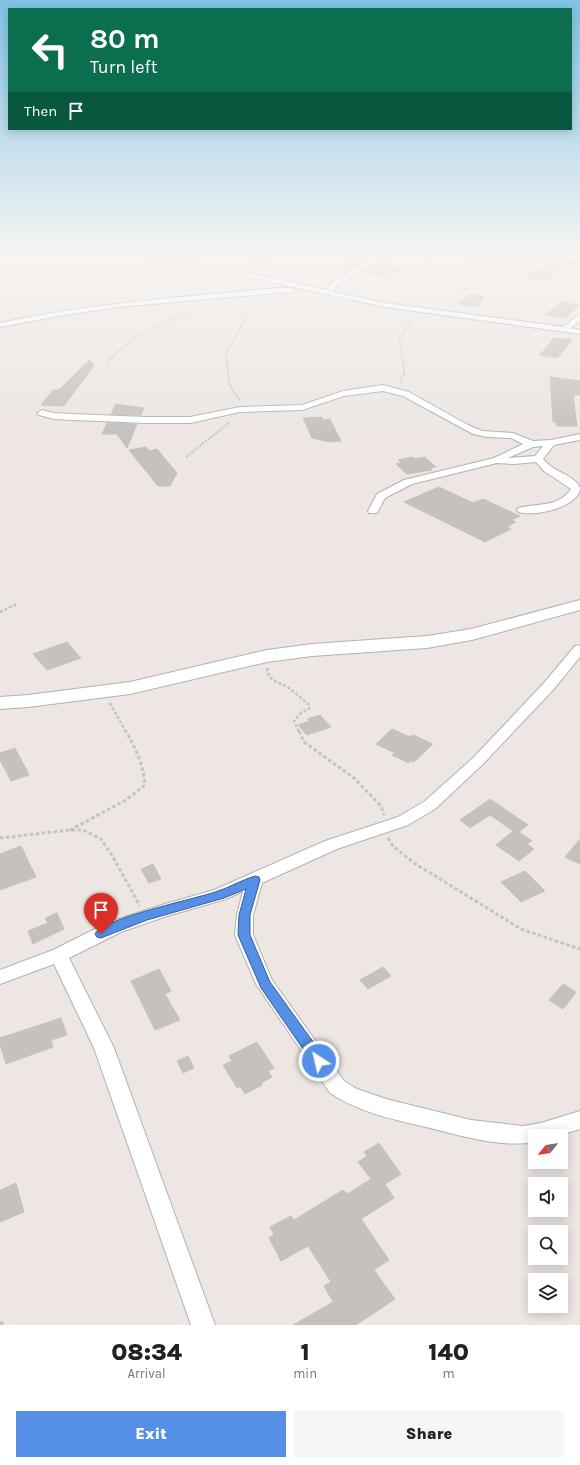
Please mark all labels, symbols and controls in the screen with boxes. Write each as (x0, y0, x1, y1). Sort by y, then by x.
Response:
text: 80 m (90, 22, 159, 55)
icon: left (24, 24, 76, 76)
text: Turn left (90, 56, 158, 78)
icon: arrive (65, 100, 87, 122)
text: Then (24, 102, 57, 120)
pin (84, 893, 118, 934)
icon: arrive (90, 899, 112, 921)
position arrow (298, 1040, 340, 1082)
north arrow (528, 1129, 568, 1169)
map controls (528, 1129, 568, 1313)
button: sound (528, 1177, 568, 1217)
button: search (528, 1225, 568, 1265)
button: layers (528, 1273, 568, 1313)
text: 08:34 (111, 1338, 182, 1366)
text: 1 (301, 1338, 310, 1366)
text: 140 (428, 1338, 469, 1366)
text: Arrival (128, 1366, 166, 1381)
text: min (293, 1366, 317, 1381)
text: m (442, 1366, 455, 1381)
button: Exit (16, 1411, 286, 1457)
button: Share (294, 1411, 564, 1457)

